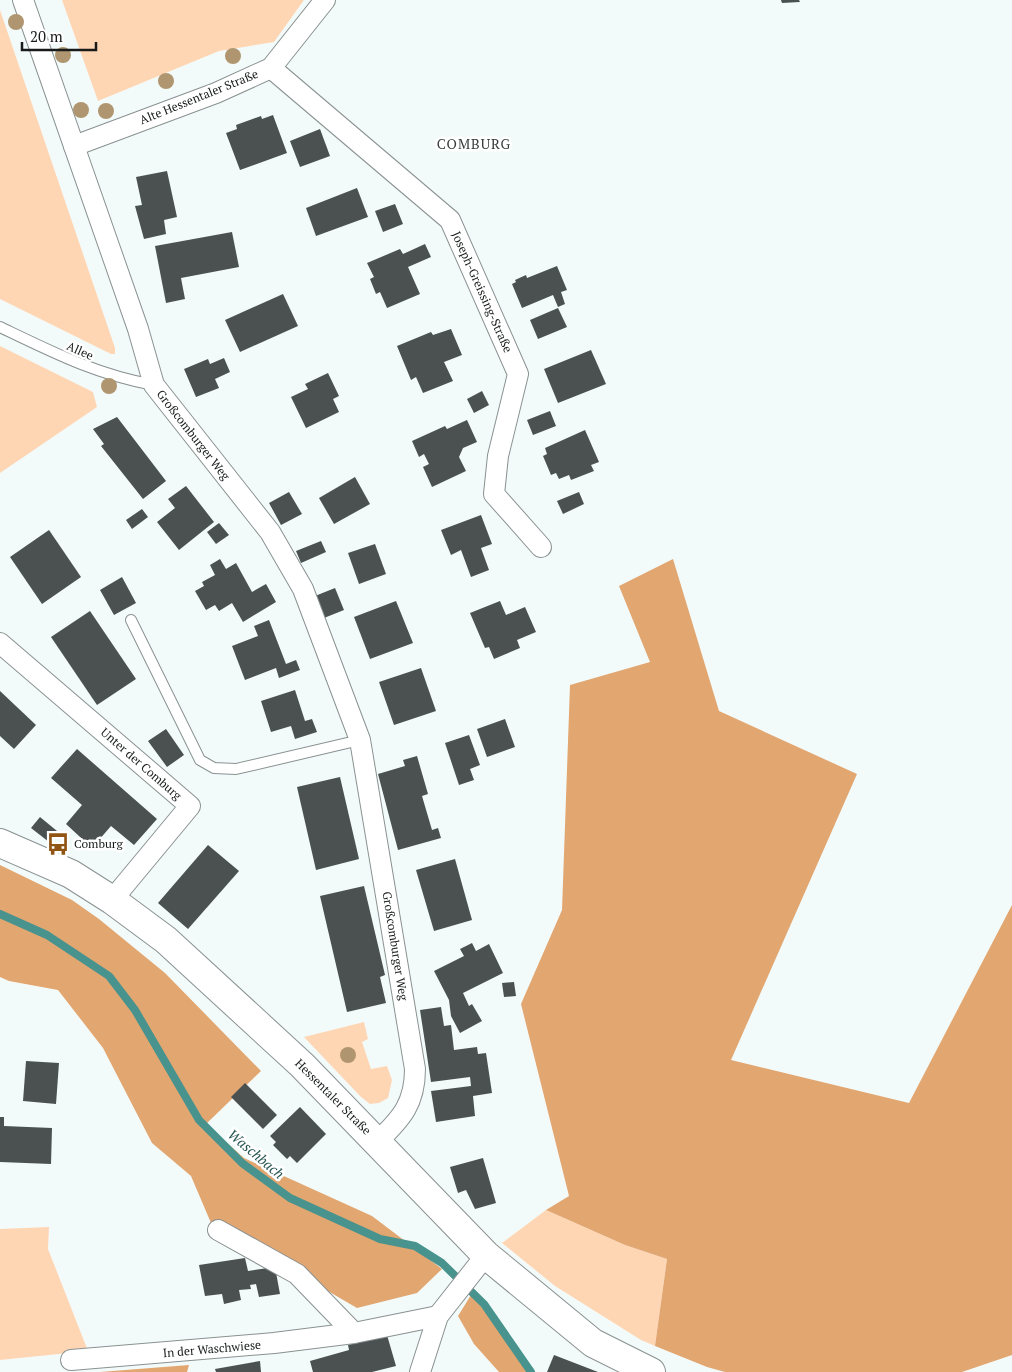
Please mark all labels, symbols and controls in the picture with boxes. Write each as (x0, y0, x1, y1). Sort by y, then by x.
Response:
scale bar (22, 20, 96, 52)
text: 20 m (30, 26, 63, 46)
street label: Alte Hessentaler Straße (137, 66, 260, 127)
district label: COMBURG (437, 134, 511, 153)
street label: Joseph-Greissing-Straße (449, 229, 516, 355)
street label: Allee (65, 338, 96, 363)
street label: Großcomburger Weg (154, 387, 234, 483)
street label: Unter der Comburg (98, 724, 185, 803)
bus stop icon: Comburg (45, 831, 71, 857)
place label: Comburg (74, 836, 123, 851)
street label: Großcomburger Weg (379, 890, 412, 1002)
street label: Hessentaler Straße (292, 1056, 374, 1138)
water label: Waschbach (224, 1125, 288, 1183)
street label: In der Waschwiese (162, 1337, 262, 1360)

